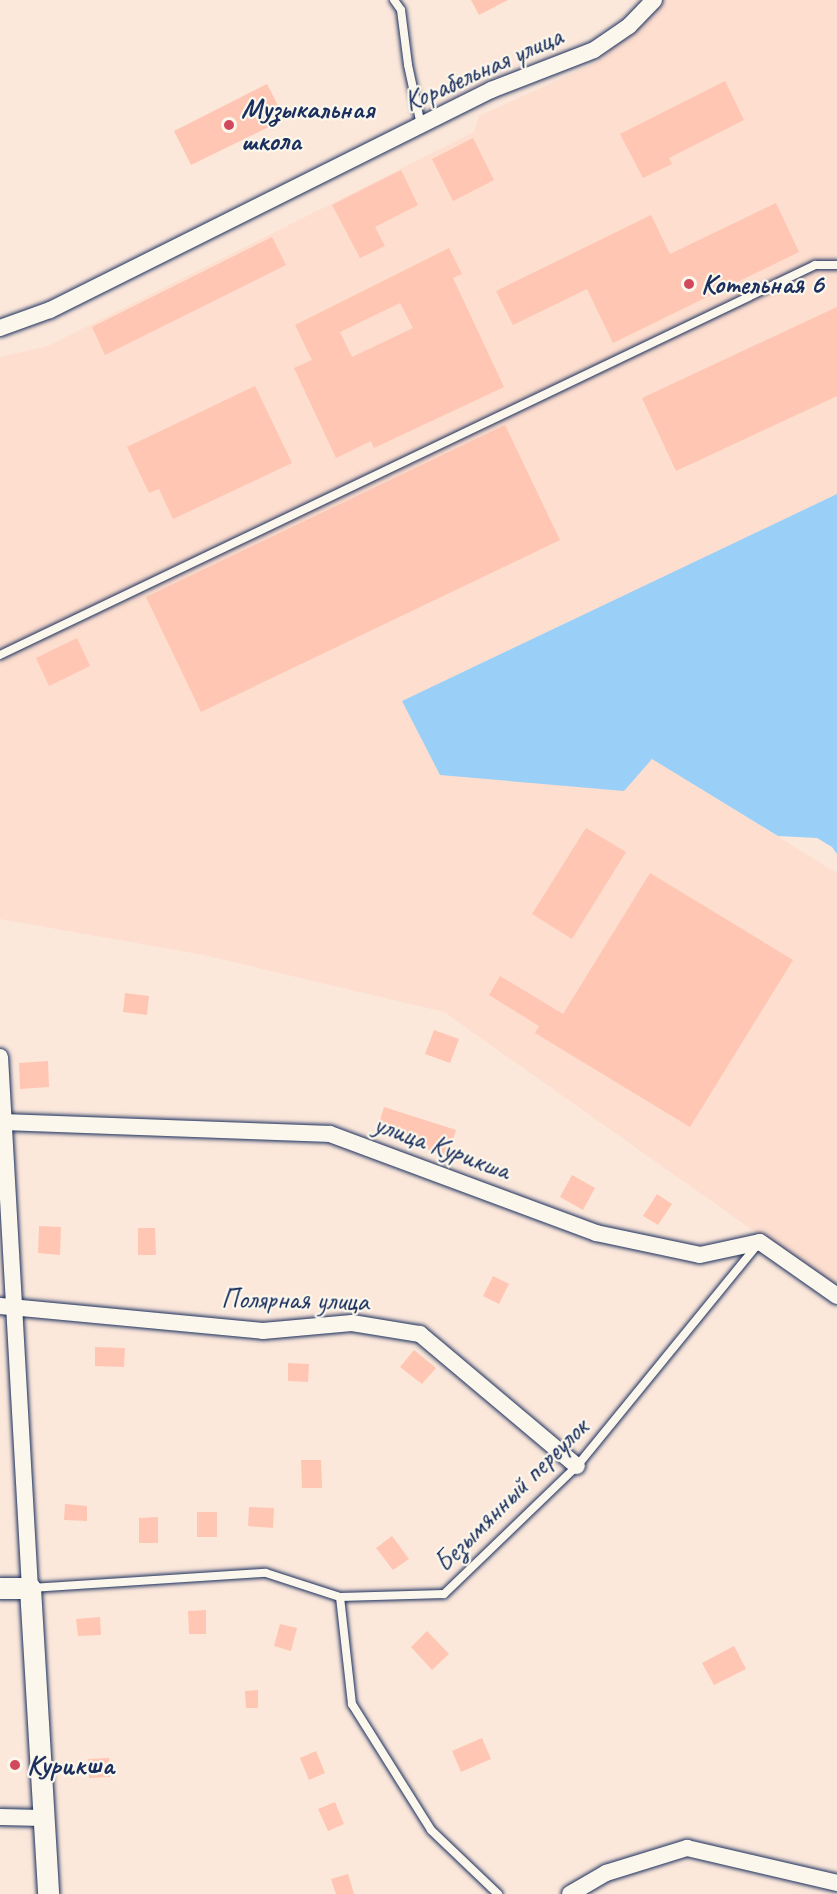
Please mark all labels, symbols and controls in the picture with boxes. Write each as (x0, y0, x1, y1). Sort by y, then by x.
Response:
street label: Корабельная улица (398, 19, 568, 119)
place label: Музыкальная школа (241, 92, 374, 158)
marker: Музыкальная школа (222, 118, 236, 132)
place label: Котельная 6 (701, 267, 823, 301)
marker: Котельная 6 (682, 277, 696, 291)
street label: улица Курикша (370, 1107, 514, 1187)
street label: Полярная улица (220, 1282, 370, 1318)
street label: Безымянный переулок (427, 1411, 595, 1579)
place label: Курикша (27, 1748, 114, 1782)
marker: Курикша (8, 1758, 22, 1772)

